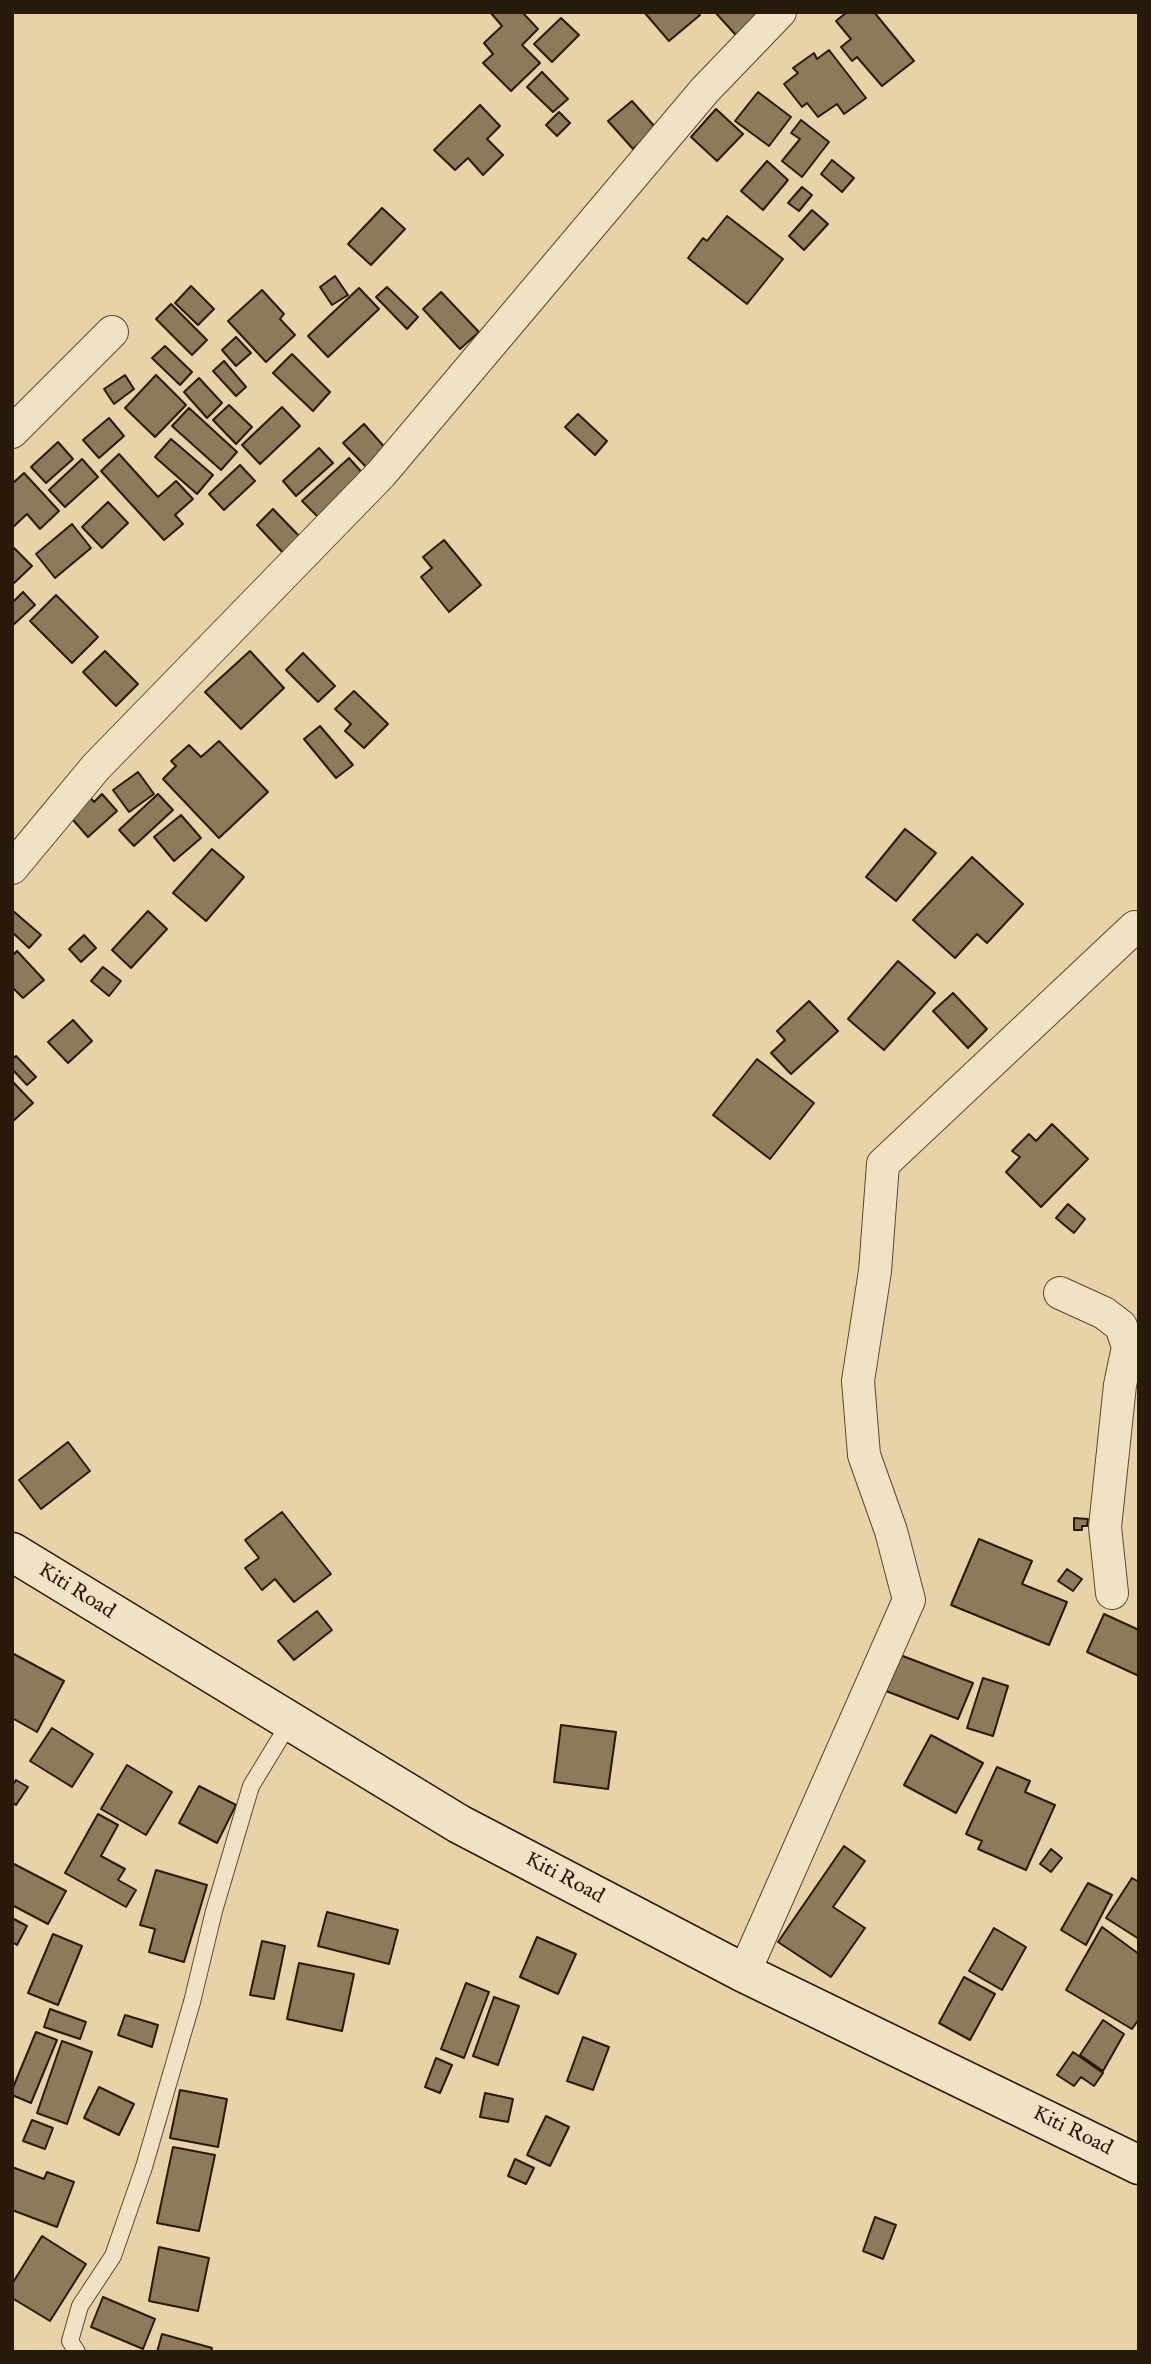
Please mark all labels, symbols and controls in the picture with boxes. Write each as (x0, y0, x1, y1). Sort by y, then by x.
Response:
street label: Kiti Road (33, 1559, 119, 1625)
street label: Kiti Road (520, 1848, 608, 1910)
street label: Kiti Road (1028, 2102, 1116, 2162)

